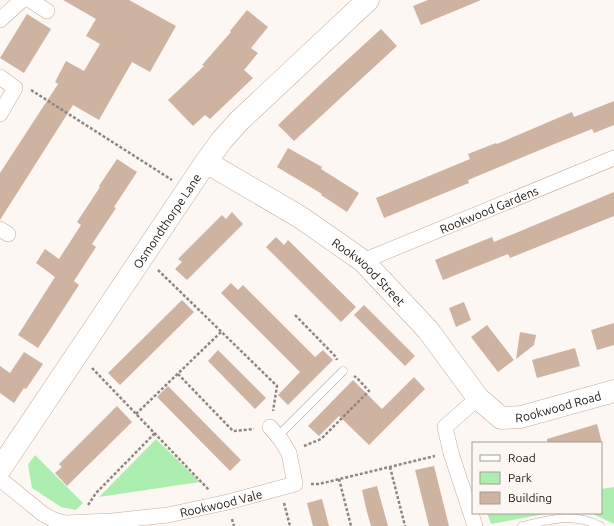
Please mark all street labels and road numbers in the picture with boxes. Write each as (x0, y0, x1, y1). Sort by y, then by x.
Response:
street label: Osmondthorpe Lane (130, 171, 203, 270)
street label: Rookwood Gardens (438, 183, 540, 235)
street label: Rookwood Street (330, 235, 408, 308)
street label: Rookwood Road (515, 388, 602, 424)
street label: Rookwood Vale (179, 487, 263, 519)

